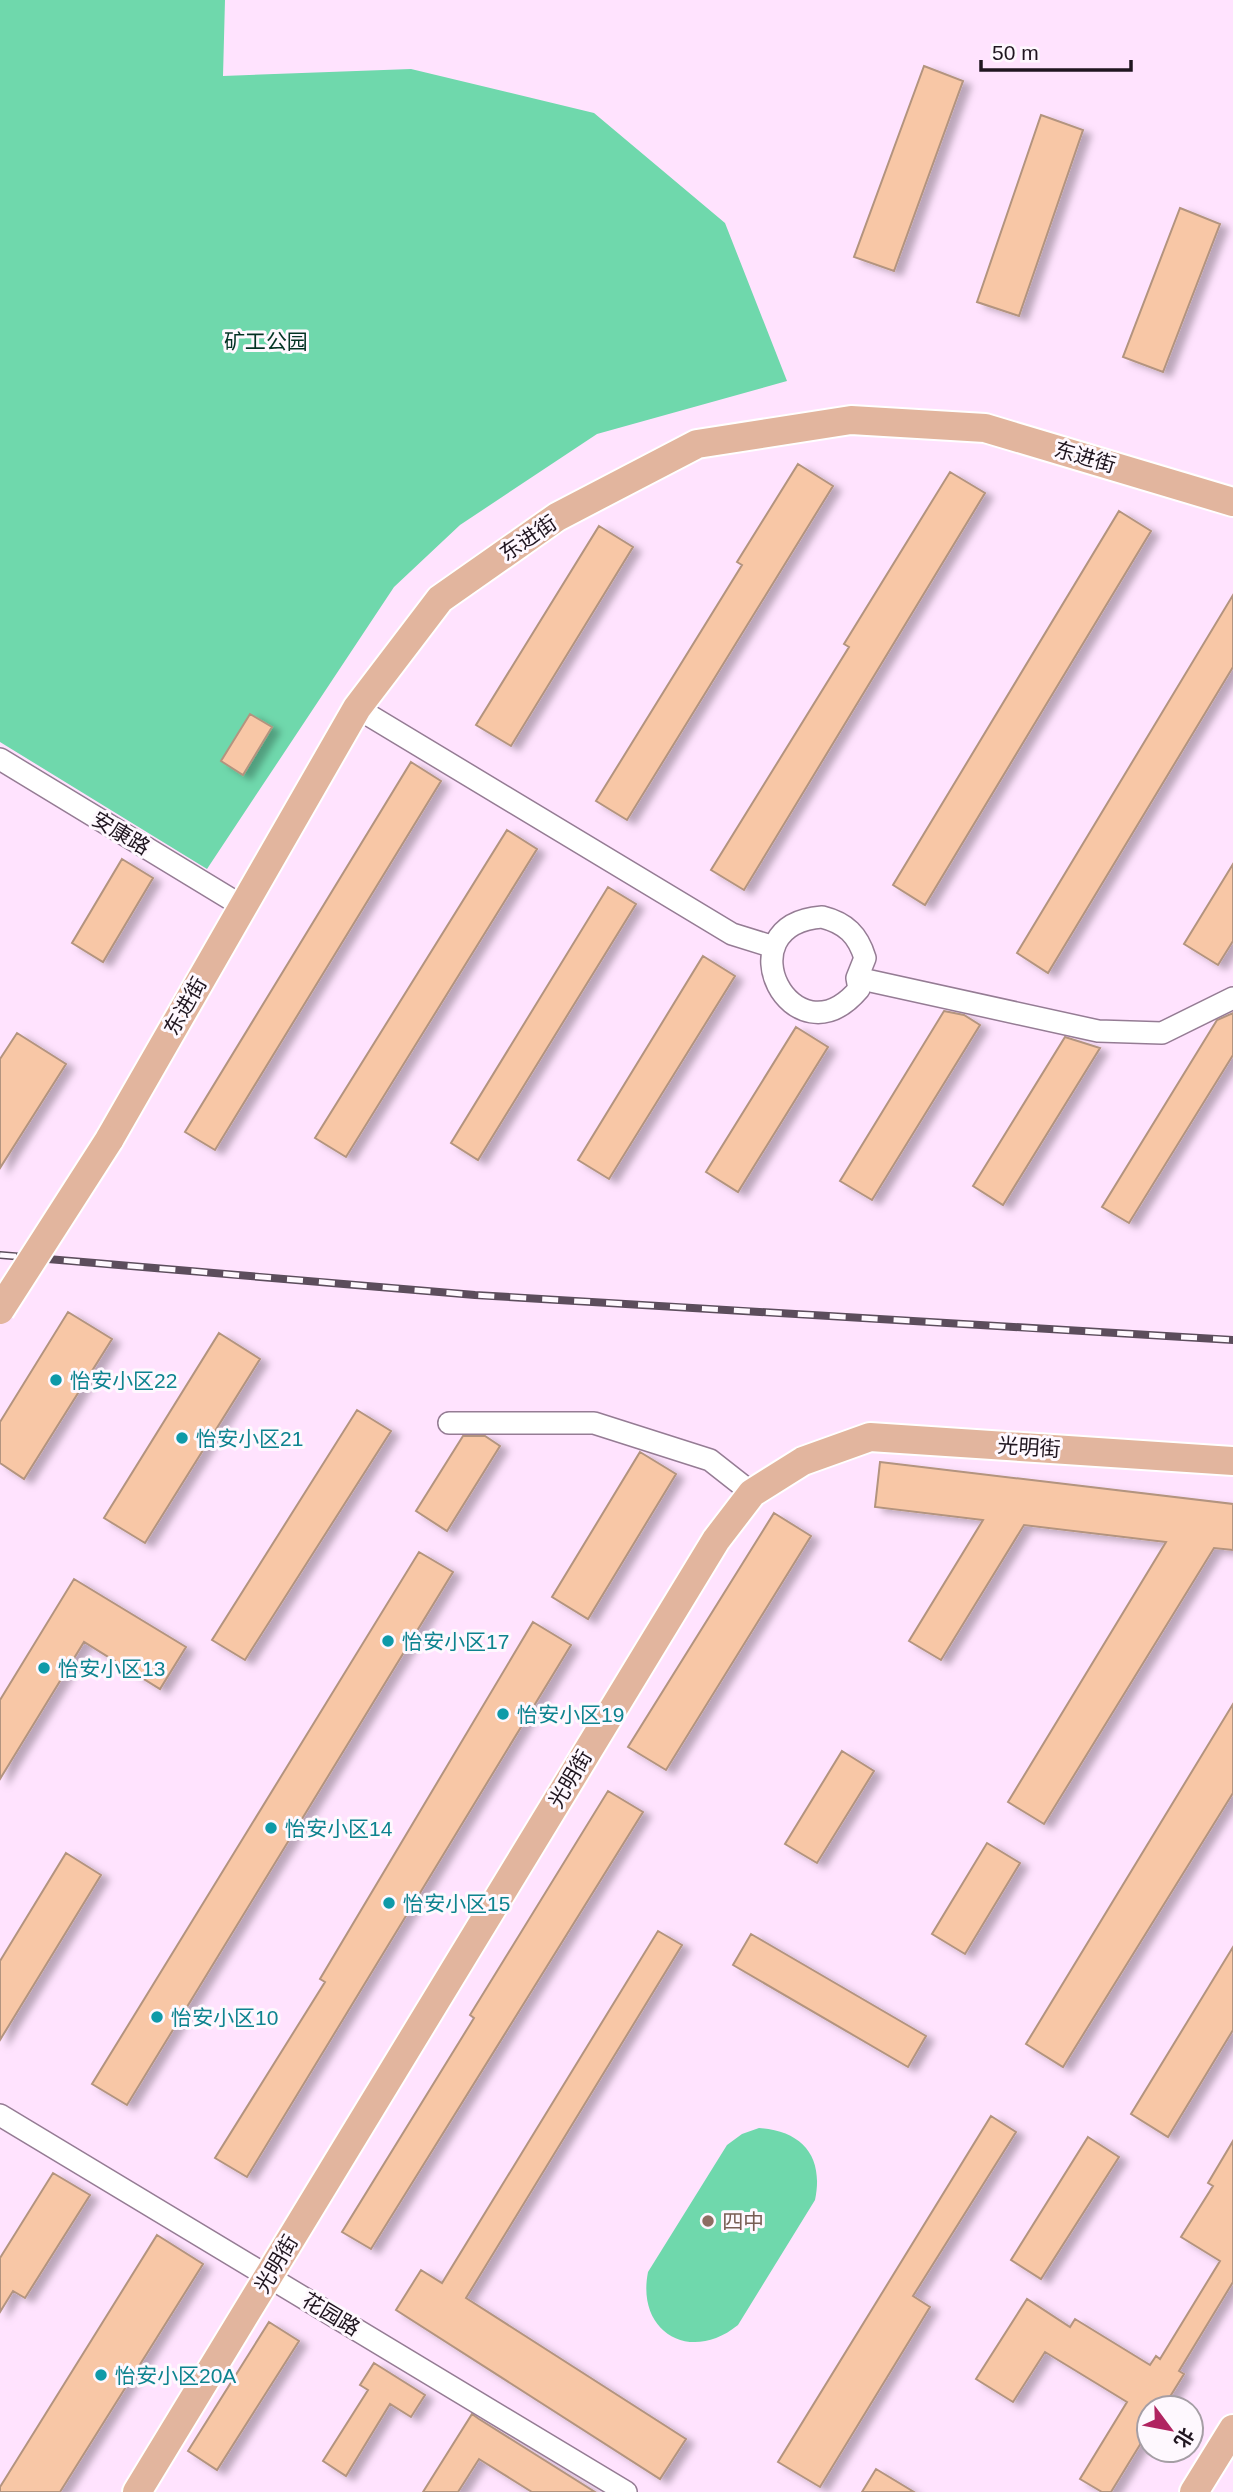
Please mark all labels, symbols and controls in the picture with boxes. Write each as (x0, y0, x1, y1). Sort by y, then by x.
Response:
scale bar (981, 28, 1132, 72)
text: 50 m (992, 41, 1039, 64)
park label: 矿工公园 (224, 330, 308, 353)
street label: 东进街 (1052, 437, 1118, 477)
street label: 东进街 (495, 511, 561, 565)
street label: 安康路 (88, 807, 154, 859)
street label: 东进街 (159, 973, 211, 1039)
place label: 怡安小区22 (70, 1369, 177, 1392)
marker: 怡安小区22 (48, 1372, 64, 1388)
place label: 怡安小区21 (196, 1427, 303, 1450)
marker: 怡安小区21 (174, 1430, 190, 1446)
street label: 光明街 (997, 1433, 1061, 1461)
place label: 怡安小区17 (402, 1630, 509, 1653)
marker: 怡安小区17 (380, 1633, 396, 1649)
place label: 怡安小区13 (58, 1657, 165, 1680)
marker: 怡安小区13 (36, 1660, 52, 1676)
place label: 怡安小区19 (517, 1703, 624, 1726)
marker: 怡安小区19 (495, 1706, 511, 1722)
street label: 光明街 (544, 1746, 596, 1812)
place label: 怡安小区14 (285, 1817, 393, 1840)
marker: 怡安小区14 (263, 1820, 279, 1836)
place label: 怡安小区15 (403, 1892, 510, 1915)
marker: 怡安小区15 (381, 1895, 397, 1911)
place label: 怡安小区10 (171, 2006, 278, 2029)
marker: 怡安小区10 (149, 2009, 165, 2025)
place label: 四中 (722, 2210, 764, 2233)
marker: 四中 (700, 2213, 716, 2229)
street label: 光明街 (250, 2231, 302, 2297)
street label: 花园路 (298, 2288, 364, 2340)
place label: 怡安小区20A (115, 2364, 236, 2387)
marker: 怡安小区20A (93, 2367, 109, 2383)
north arrow (1135, 2394, 1205, 2464)
text: 北 (1170, 2424, 1198, 2451)

